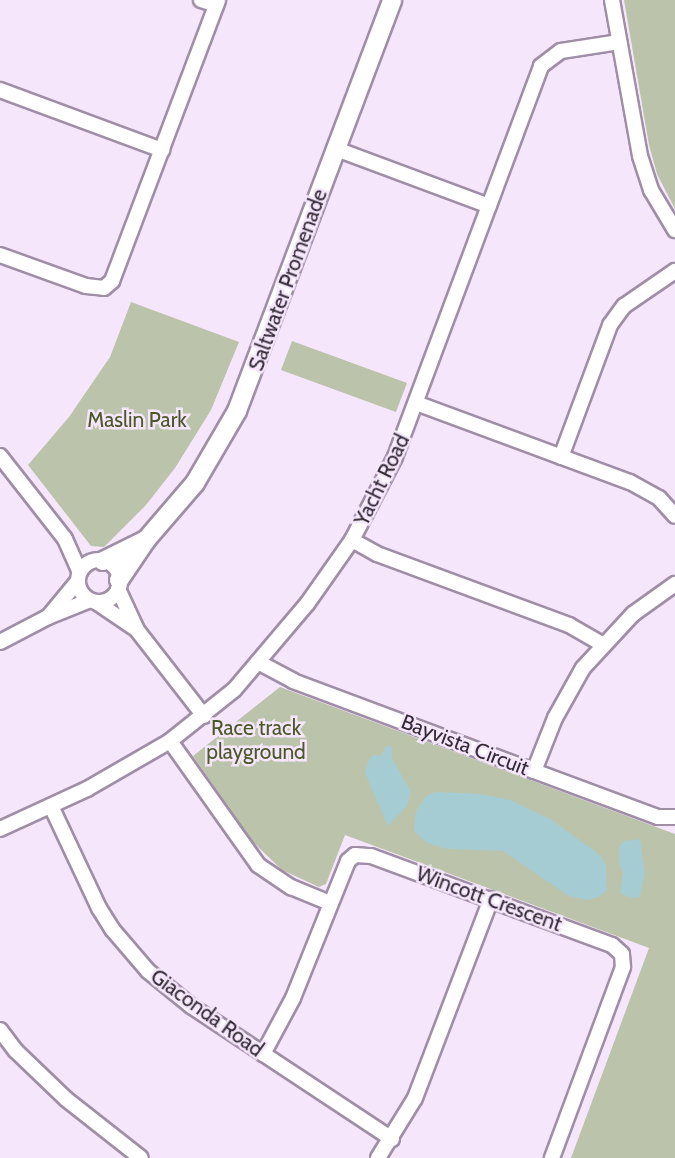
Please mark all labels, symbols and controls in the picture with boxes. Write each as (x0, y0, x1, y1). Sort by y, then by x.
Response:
street label: Saltwater Promenade (243, 186, 333, 374)
park label: Maslin Park (87, 407, 187, 433)
street label: Yacht Road (349, 430, 415, 530)
street label: Bayvista Circuit (398, 709, 532, 781)
park label: Race track playground (206, 715, 306, 765)
street label: Wincott Crescent (413, 861, 565, 937)
street label: Giaconda Road (146, 964, 268, 1062)

